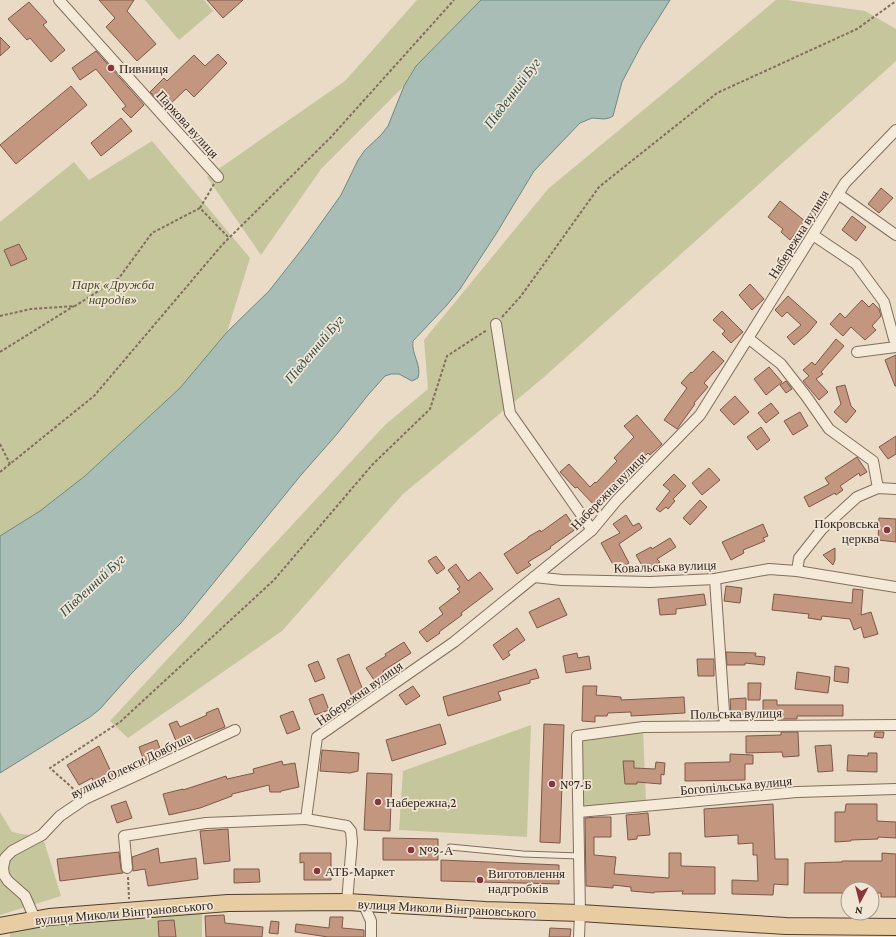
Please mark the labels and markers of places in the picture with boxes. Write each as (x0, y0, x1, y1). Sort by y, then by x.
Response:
place label: Пивниця (119, 61, 168, 76)
marker: Пивниця (106, 63, 116, 73)
place label: Покровська церква (814, 516, 879, 546)
marker: Покровська церква (882, 525, 892, 535)
place label: №7-Б (560, 777, 592, 792)
marker: №7-Б (547, 779, 557, 789)
place label: Набережна,2 (386, 795, 457, 810)
marker: Набережна,2 (373, 797, 383, 807)
place label: №9-А (419, 843, 454, 858)
marker: №9-А (406, 845, 416, 855)
place label: АТБ-Маркет (325, 864, 395, 879)
marker: АТБ-Маркет (312, 866, 322, 876)
place label: Виготовлення надгробків (488, 866, 565, 896)
marker: Виготовлення надгробків (475, 875, 485, 885)

